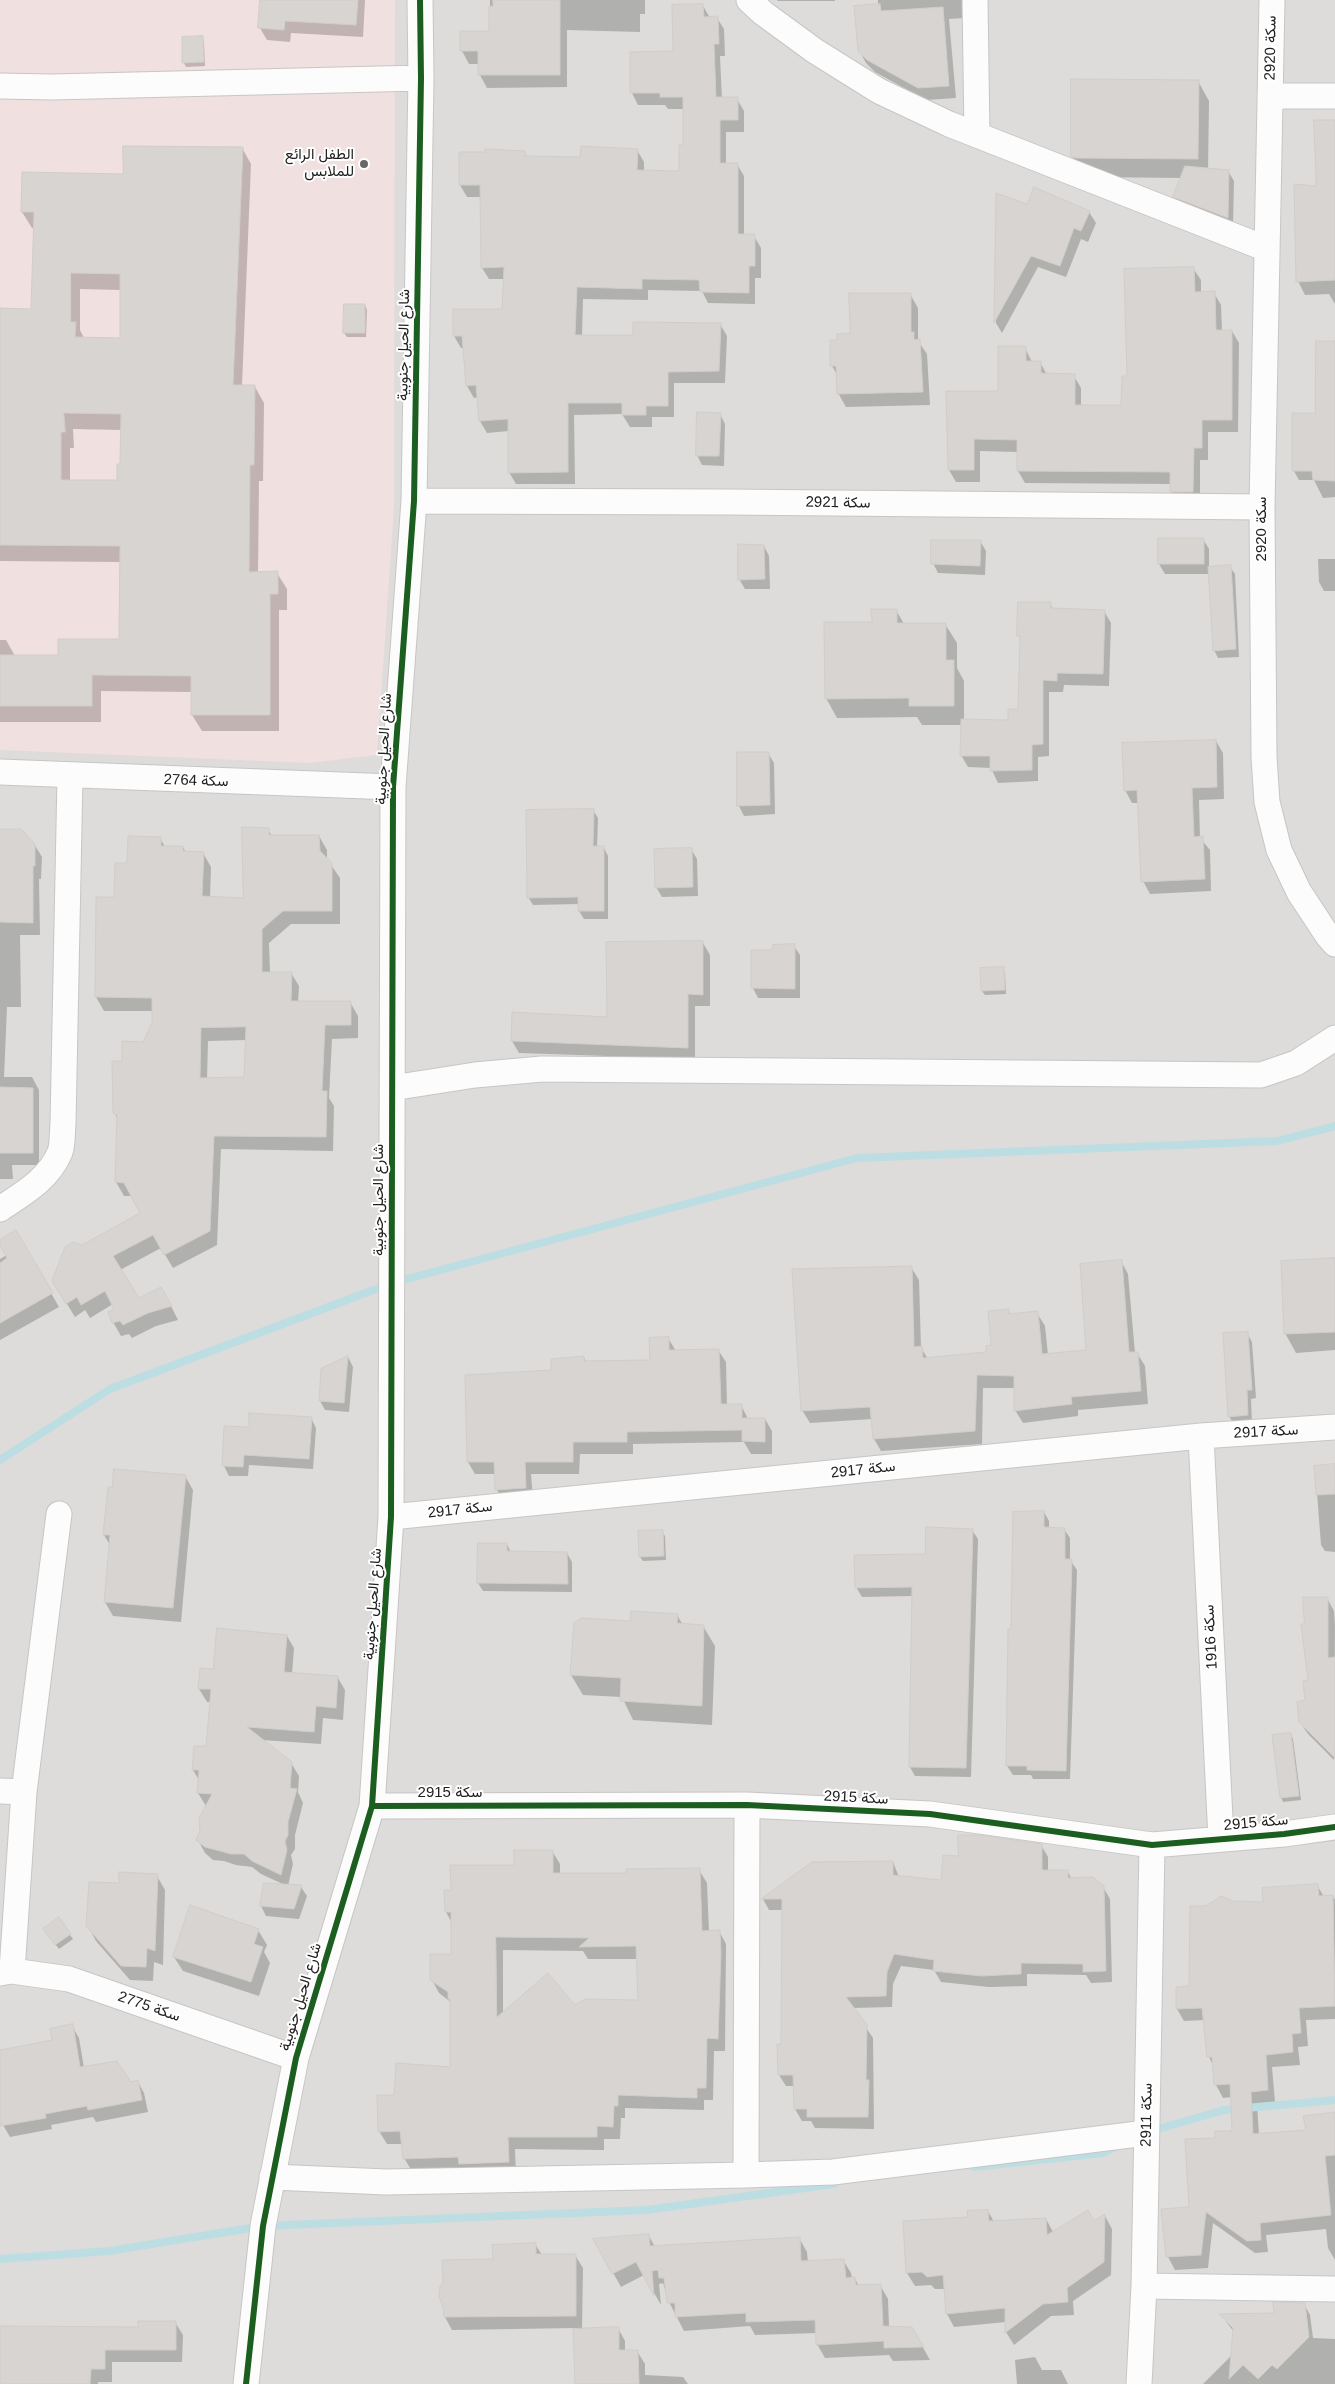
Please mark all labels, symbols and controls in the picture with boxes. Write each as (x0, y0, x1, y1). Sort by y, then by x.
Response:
street label: سكة 2920 (1261, 15, 1281, 81)
place label: الطفل الرائع للملابس (285, 146, 354, 181)
marker: الطفل الرائع للملابس (358, 158, 370, 170)
street label: شارع الحيل جنوبية (394, 289, 414, 401)
street label: سكة 2921 (805, 493, 871, 513)
street label: سكة 2920 (1253, 497, 1271, 561)
street label: شارع الحيل جنوبية (372, 693, 396, 805)
street label: سكة 2764 (163, 771, 229, 791)
street label: شارع الحيل جنوبية (370, 1144, 388, 1256)
street label: سكة 2917 (1233, 1421, 1299, 1443)
street label: سكة 2917 (830, 1458, 896, 1482)
street label: سكة 2917 (427, 1498, 493, 1522)
street label: شارع الحيل جنوبية (360, 1548, 386, 1660)
street label: سكة 1916 (1200, 1604, 1222, 1670)
street label: سكة 2915 (418, 1784, 482, 1802)
street label: سكة 2915 (823, 1787, 889, 1809)
street label: سكة 2915 (1223, 1811, 1289, 1835)
street label: شارع الحيل جنوبية (276, 1941, 326, 2053)
street label: سكة 2775 (115, 1988, 183, 2026)
street label: سكة 2911 (1137, 2083, 1157, 2147)

